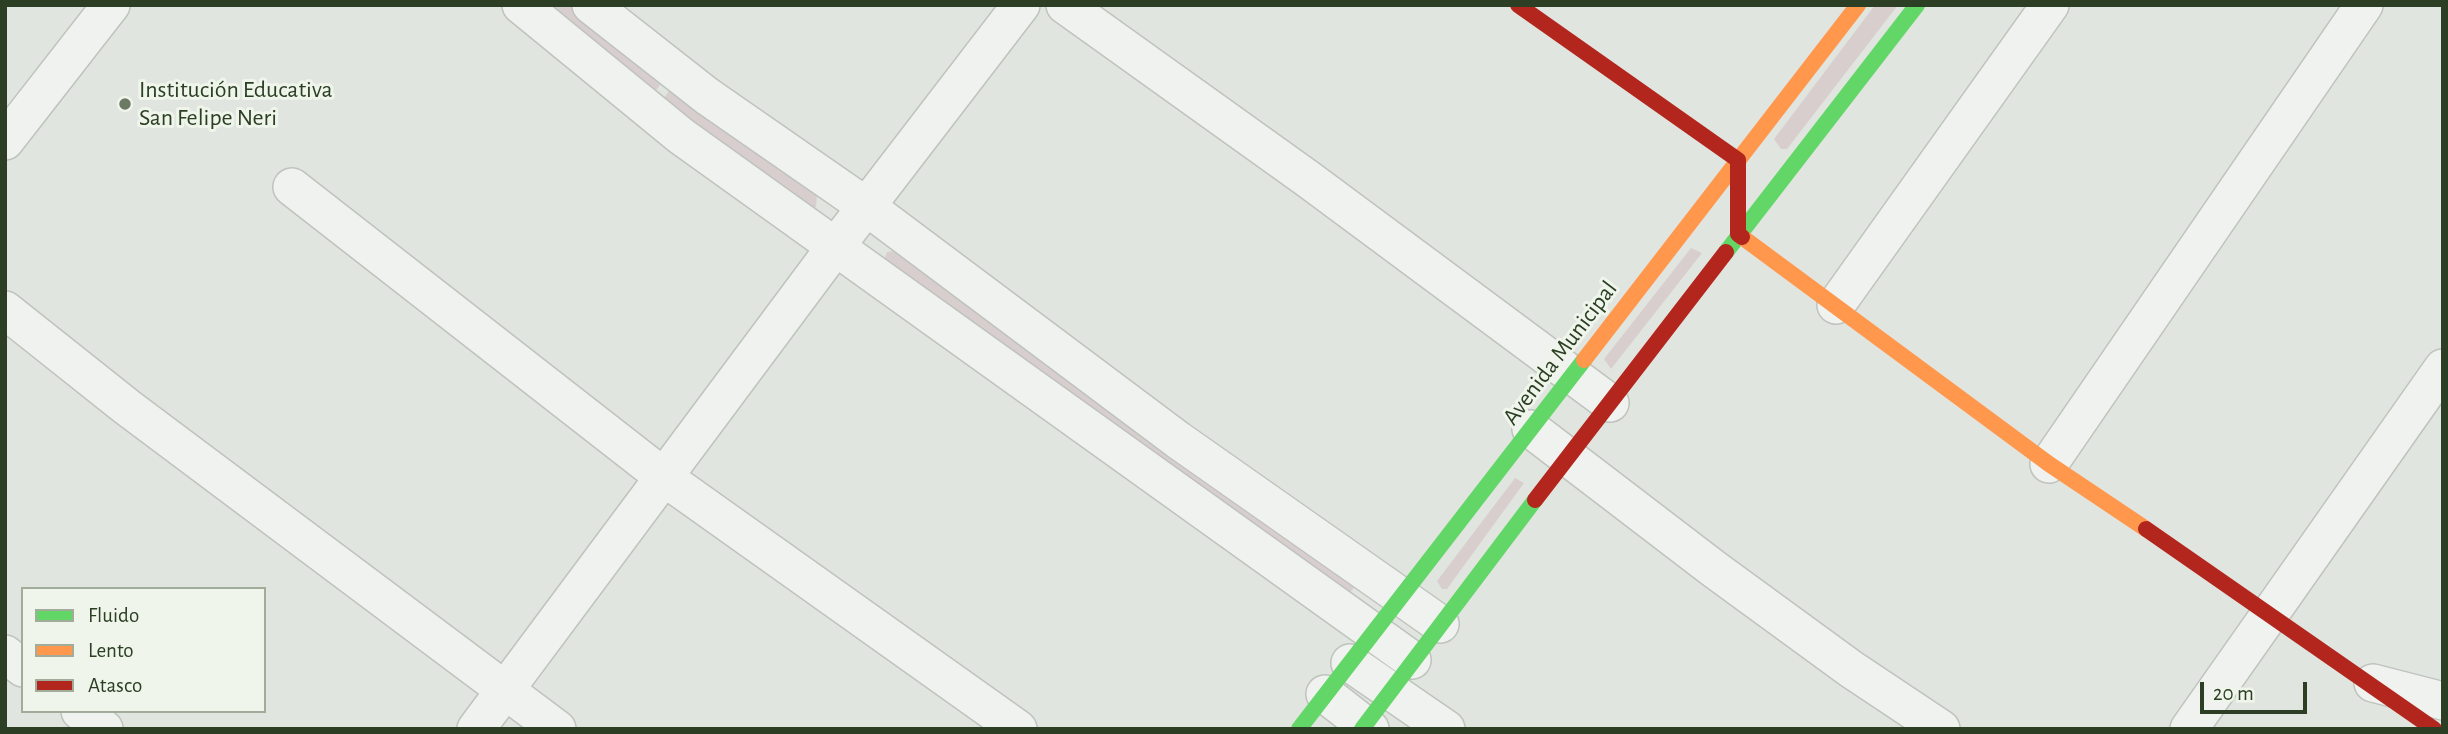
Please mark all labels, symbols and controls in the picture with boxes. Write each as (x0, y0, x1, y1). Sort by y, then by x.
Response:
place label: Institución Educativa San Felipe Neri (139, 76, 333, 132)
marker: Institución Educativa San Felipe Neri (117, 96, 133, 112)
street label: Avenida Municipal (1496, 275, 1624, 431)
legend (21, 587, 266, 713)
text: Fluido (88, 605, 139, 626)
text: Lento (88, 640, 134, 661)
scale bar (2203, 668, 2310, 712)
text: Atasco (88, 675, 142, 696)
text: 20 m (2213, 683, 2254, 704)

